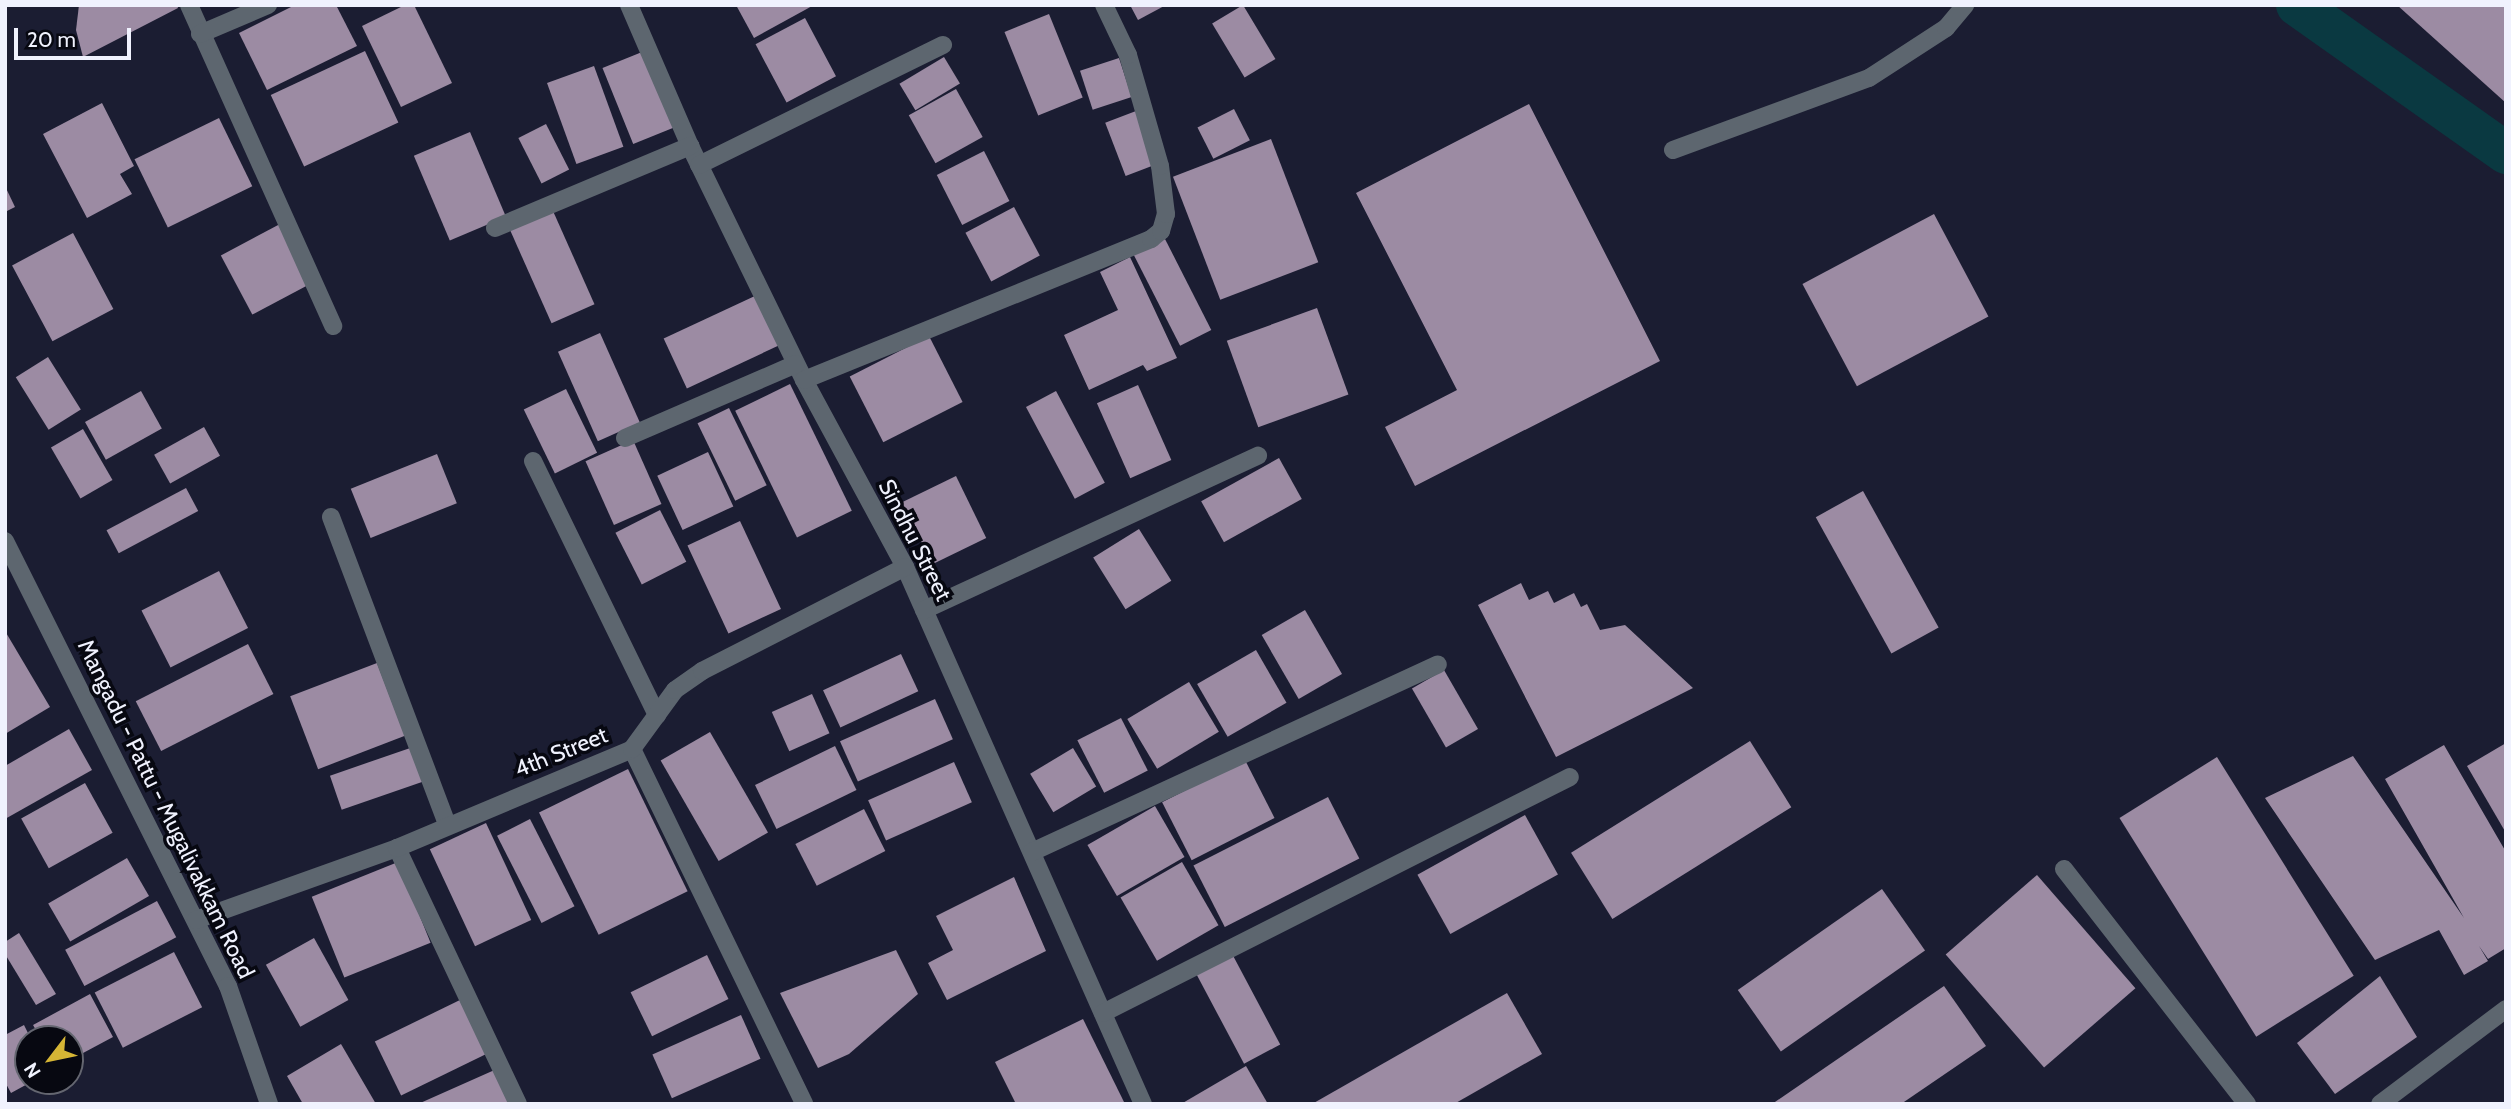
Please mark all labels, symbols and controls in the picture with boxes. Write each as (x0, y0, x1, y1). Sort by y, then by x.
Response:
scale bar (18, 14, 135, 58)
text: 20 m (27, 27, 76, 52)
street label: Sindhu Street (873, 475, 957, 605)
street label: Mangadu - Pattu - Mugalivakkam Road (72, 635, 260, 983)
street label: 4th Street (510, 721, 612, 783)
north arrow (14, 1025, 84, 1095)
text: N (19, 1059, 46, 1082)

